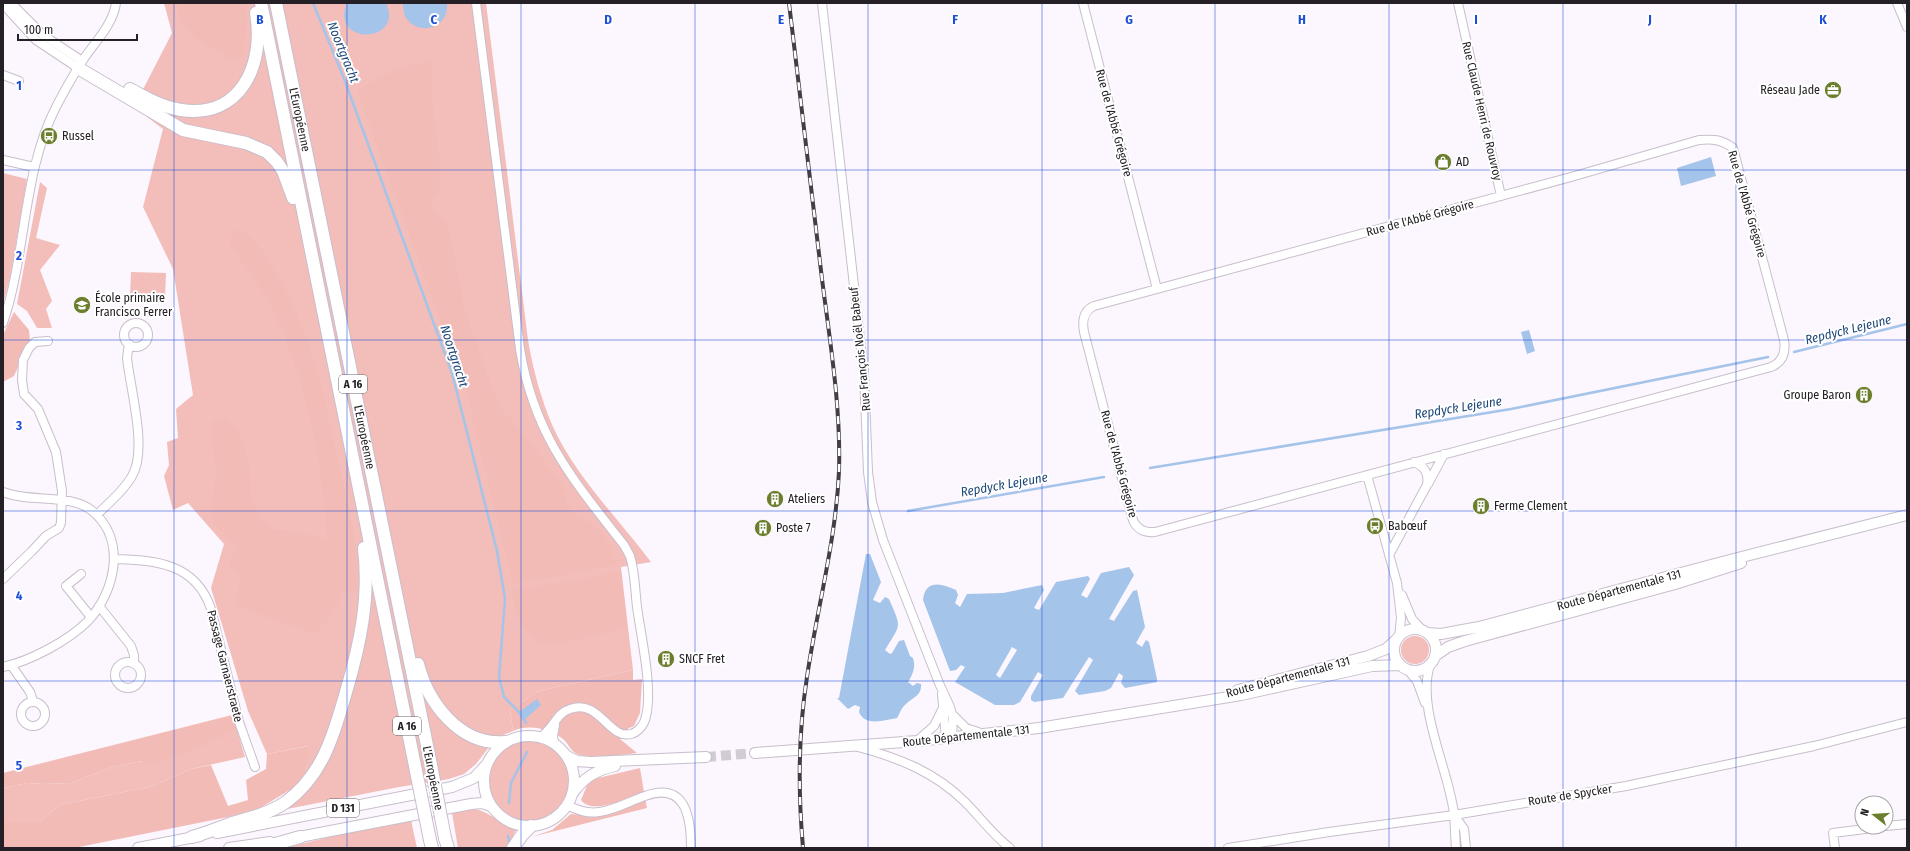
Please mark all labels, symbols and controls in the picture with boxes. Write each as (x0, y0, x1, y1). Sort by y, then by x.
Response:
text: B (256, 12, 264, 27)
text: C (431, 12, 438, 27)
text: D (604, 12, 612, 27)
text: E (778, 12, 784, 27)
text: F (952, 12, 958, 27)
text: G (1125, 12, 1133, 27)
text: H (1298, 12, 1306, 27)
text: I (1474, 12, 1478, 27)
text: J (1647, 12, 1652, 27)
text: K (1819, 12, 1827, 27)
scale bar (18, 16, 137, 42)
water label: Noortgracht (325, 20, 363, 85)
text: 100 m (24, 23, 53, 37)
street label: Rue Claude Henri de Rouvroy (1459, 40, 1505, 183)
street label: Rue de l'Abbé Grégoire (1093, 68, 1135, 178)
text: 1 (16, 78, 22, 93)
office icon: Réseau Jade (1823, 80, 1843, 100)
place label: Réseau Jade (1760, 83, 1820, 97)
street label: L'Européenne (286, 86, 313, 153)
bus stop icon: Russel (39, 126, 59, 146)
place label: Russel (62, 129, 94, 143)
street label: Rue de l'Abbé Grégoire (1725, 149, 1769, 259)
shop icon: AD (1433, 152, 1453, 172)
place label: AD (1456, 155, 1469, 169)
street label: Rue de l'Abbé Grégoire (1365, 197, 1475, 239)
text: 2 (15, 248, 22, 263)
street label: Rue François Noël Babeuf (846, 285, 873, 412)
place label: École primaire Francisco Ferrer (95, 290, 173, 319)
school or university icon: École primaire Francisco Ferrer (72, 295, 92, 315)
water label: Repdyck Lejeune (1804, 312, 1893, 347)
water label: Noortgracht (437, 323, 472, 390)
road number: A 16 (339, 375, 367, 393)
building icon: Groupe Baron (1854, 385, 1874, 405)
place label: Groupe Baron (1784, 388, 1851, 402)
water label: Repdyck Lejeune (1413, 393, 1503, 422)
street label: L'Européenne (351, 404, 378, 471)
street label: Rue de l'Abbé Grégoire (1098, 409, 1140, 519)
text: 3 (15, 418, 22, 433)
water label: Repdyck Lejeune (959, 469, 1049, 500)
building icon: Ateliers (765, 489, 785, 509)
place label: Ateliers (788, 492, 825, 506)
building icon: Ferme Clement (1471, 496, 1491, 516)
place label: Ferme Clement (1494, 499, 1567, 513)
bus stop icon: Babœuf (1365, 516, 1385, 536)
building icon: Poste 7 (753, 518, 773, 538)
place label: Babœuf (1388, 519, 1428, 533)
place label: Poste 7 (776, 521, 811, 535)
street label: Route Départementale 131 (1555, 567, 1683, 613)
text: 4 (16, 588, 23, 603)
street label: Passage Garnaerstraete (204, 609, 246, 724)
building icon: SNCF Fret (656, 649, 676, 669)
place label: SNCF Fret (679, 652, 725, 666)
street label: Route Départementale 131 (1224, 654, 1352, 700)
road number: A 16 (393, 717, 421, 735)
street label: Route Départementale 131 (902, 722, 1030, 750)
street label: L'Européenne (420, 745, 446, 811)
text: 5 (16, 758, 22, 773)
street label: Route de Spycker (1527, 781, 1614, 809)
north arrow (1854, 795, 1894, 835)
road number: D 131 (327, 799, 359, 817)
text: N (1858, 807, 1872, 817)

